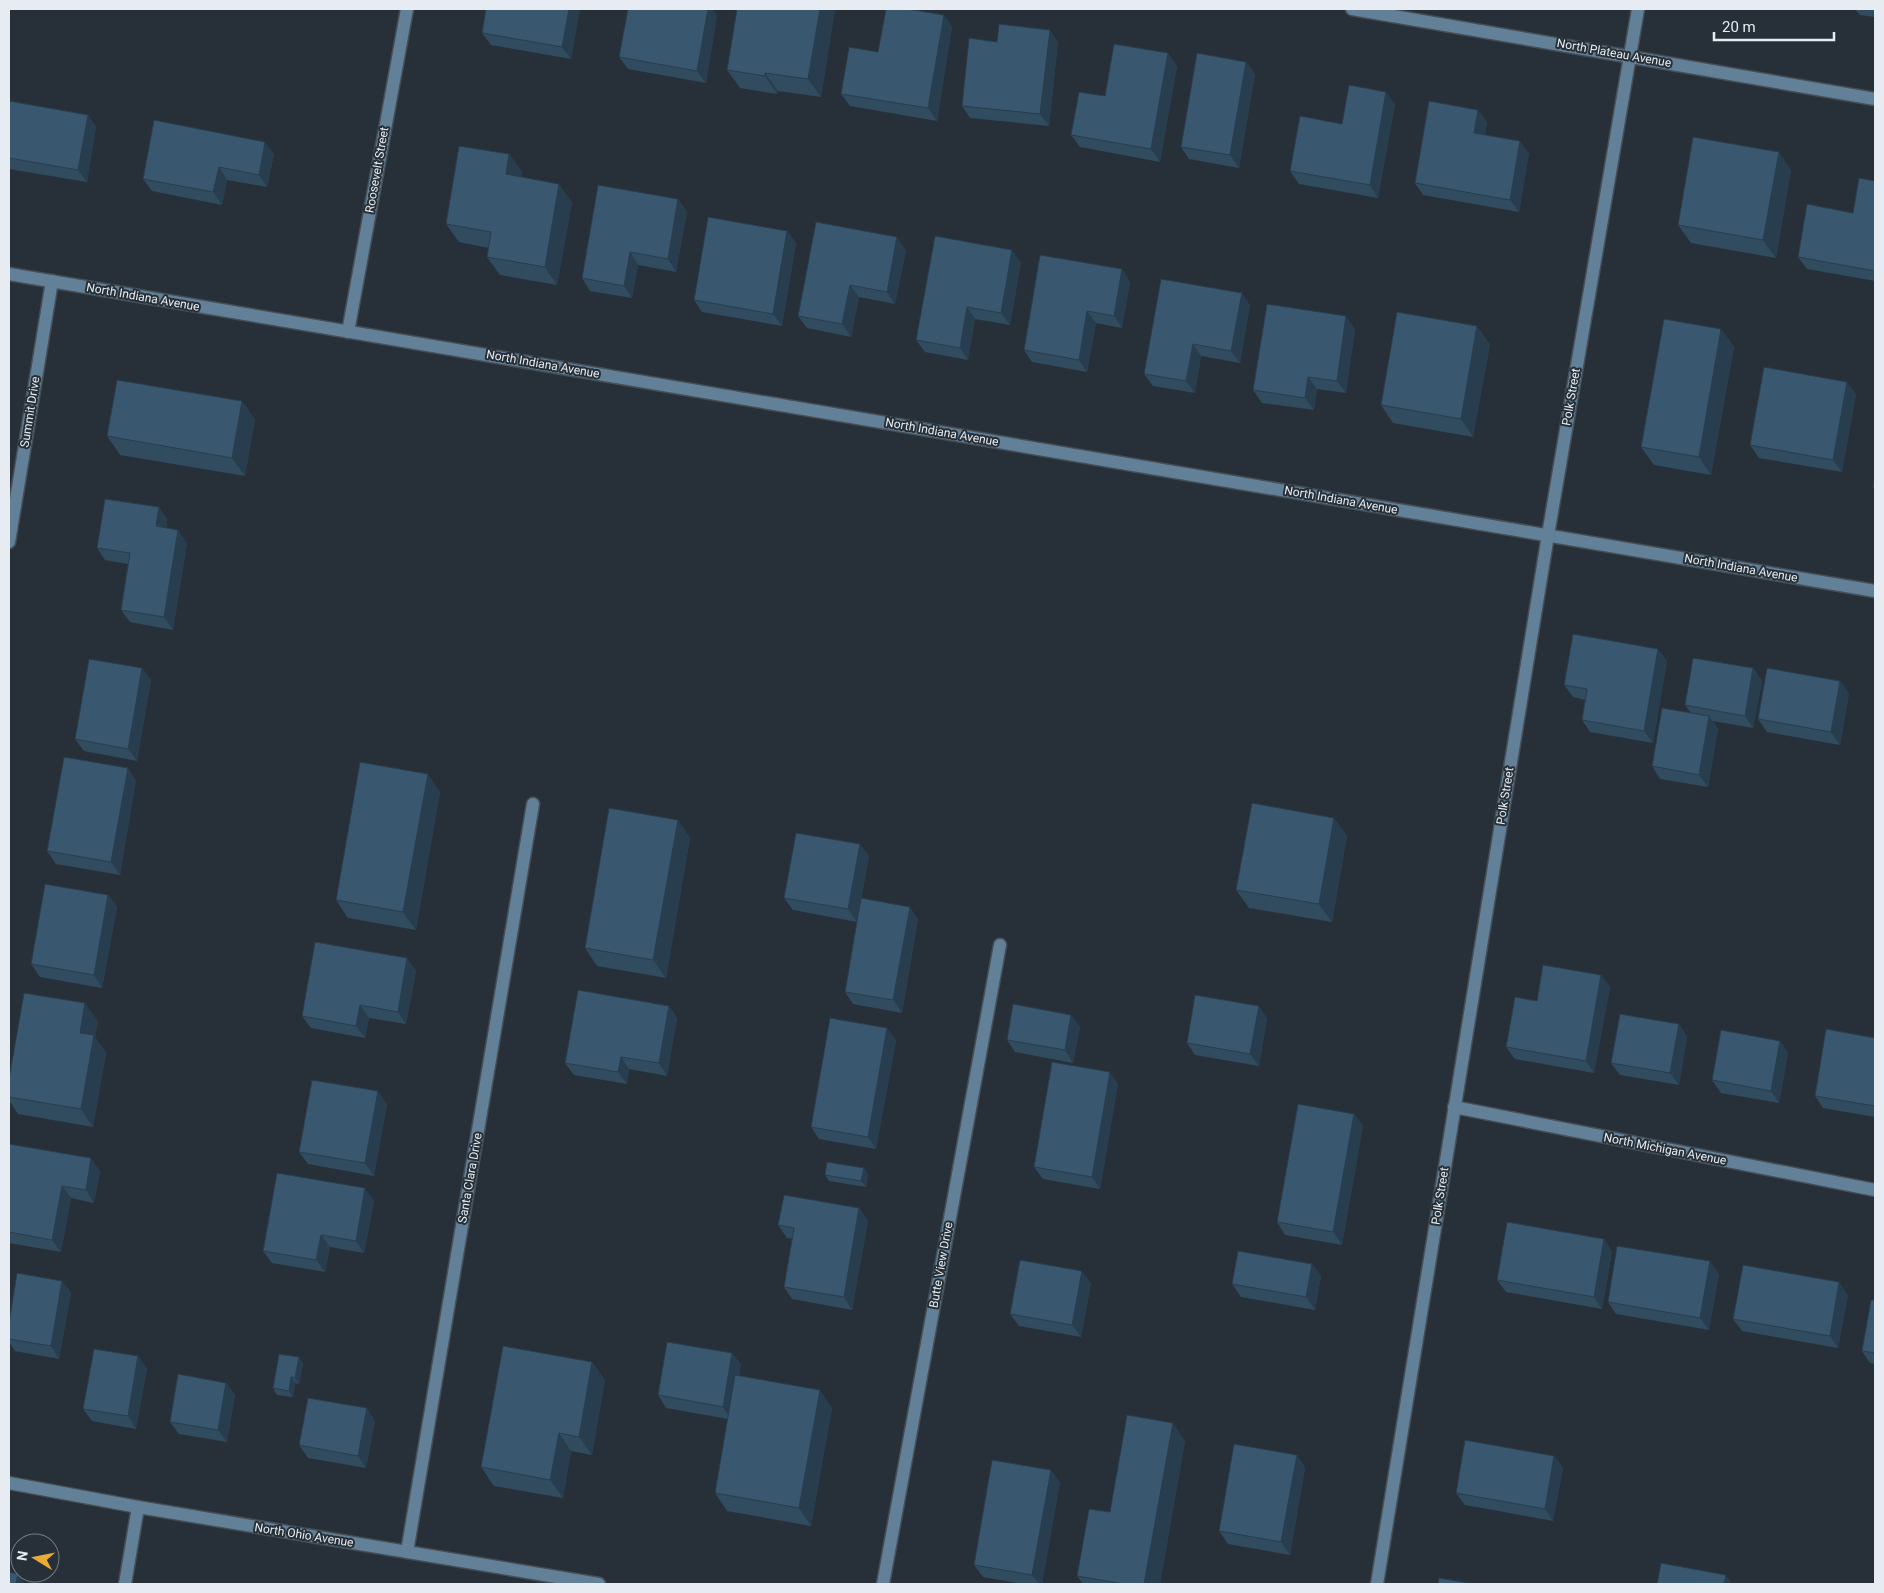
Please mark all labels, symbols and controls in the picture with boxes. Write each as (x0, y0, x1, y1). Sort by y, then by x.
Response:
scale bar (1714, 10, 1834, 42)
text: 20 m (1722, 18, 1756, 36)
street label: North Plateau Avenue (1556, 36, 1672, 70)
street label: Roosevelt Street (363, 126, 391, 214)
street label: North Indiana Avenue (85, 280, 201, 314)
street label: North Indiana Avenue (485, 347, 601, 381)
street label: Polk Street (1559, 367, 1583, 427)
street label: Summit Drive (17, 376, 43, 448)
street label: North Indiana Avenue (884, 415, 1000, 449)
street label: North Indiana Avenue (1283, 483, 1399, 517)
street label: North Indiana Avenue (1683, 551, 1799, 585)
street label: Polk Street (1494, 766, 1516, 826)
street label: North Michigan Avenue (1603, 1130, 1727, 1168)
street label: Santa Clara Drive (455, 1132, 485, 1224)
street label: Polk Street (1429, 1166, 1451, 1226)
street label: Butte View Drive (927, 1221, 955, 1309)
street label: North Ohio Avenue (253, 1520, 355, 1550)
north arrow (10, 1533, 60, 1583)
text: N (13, 1549, 31, 1562)

